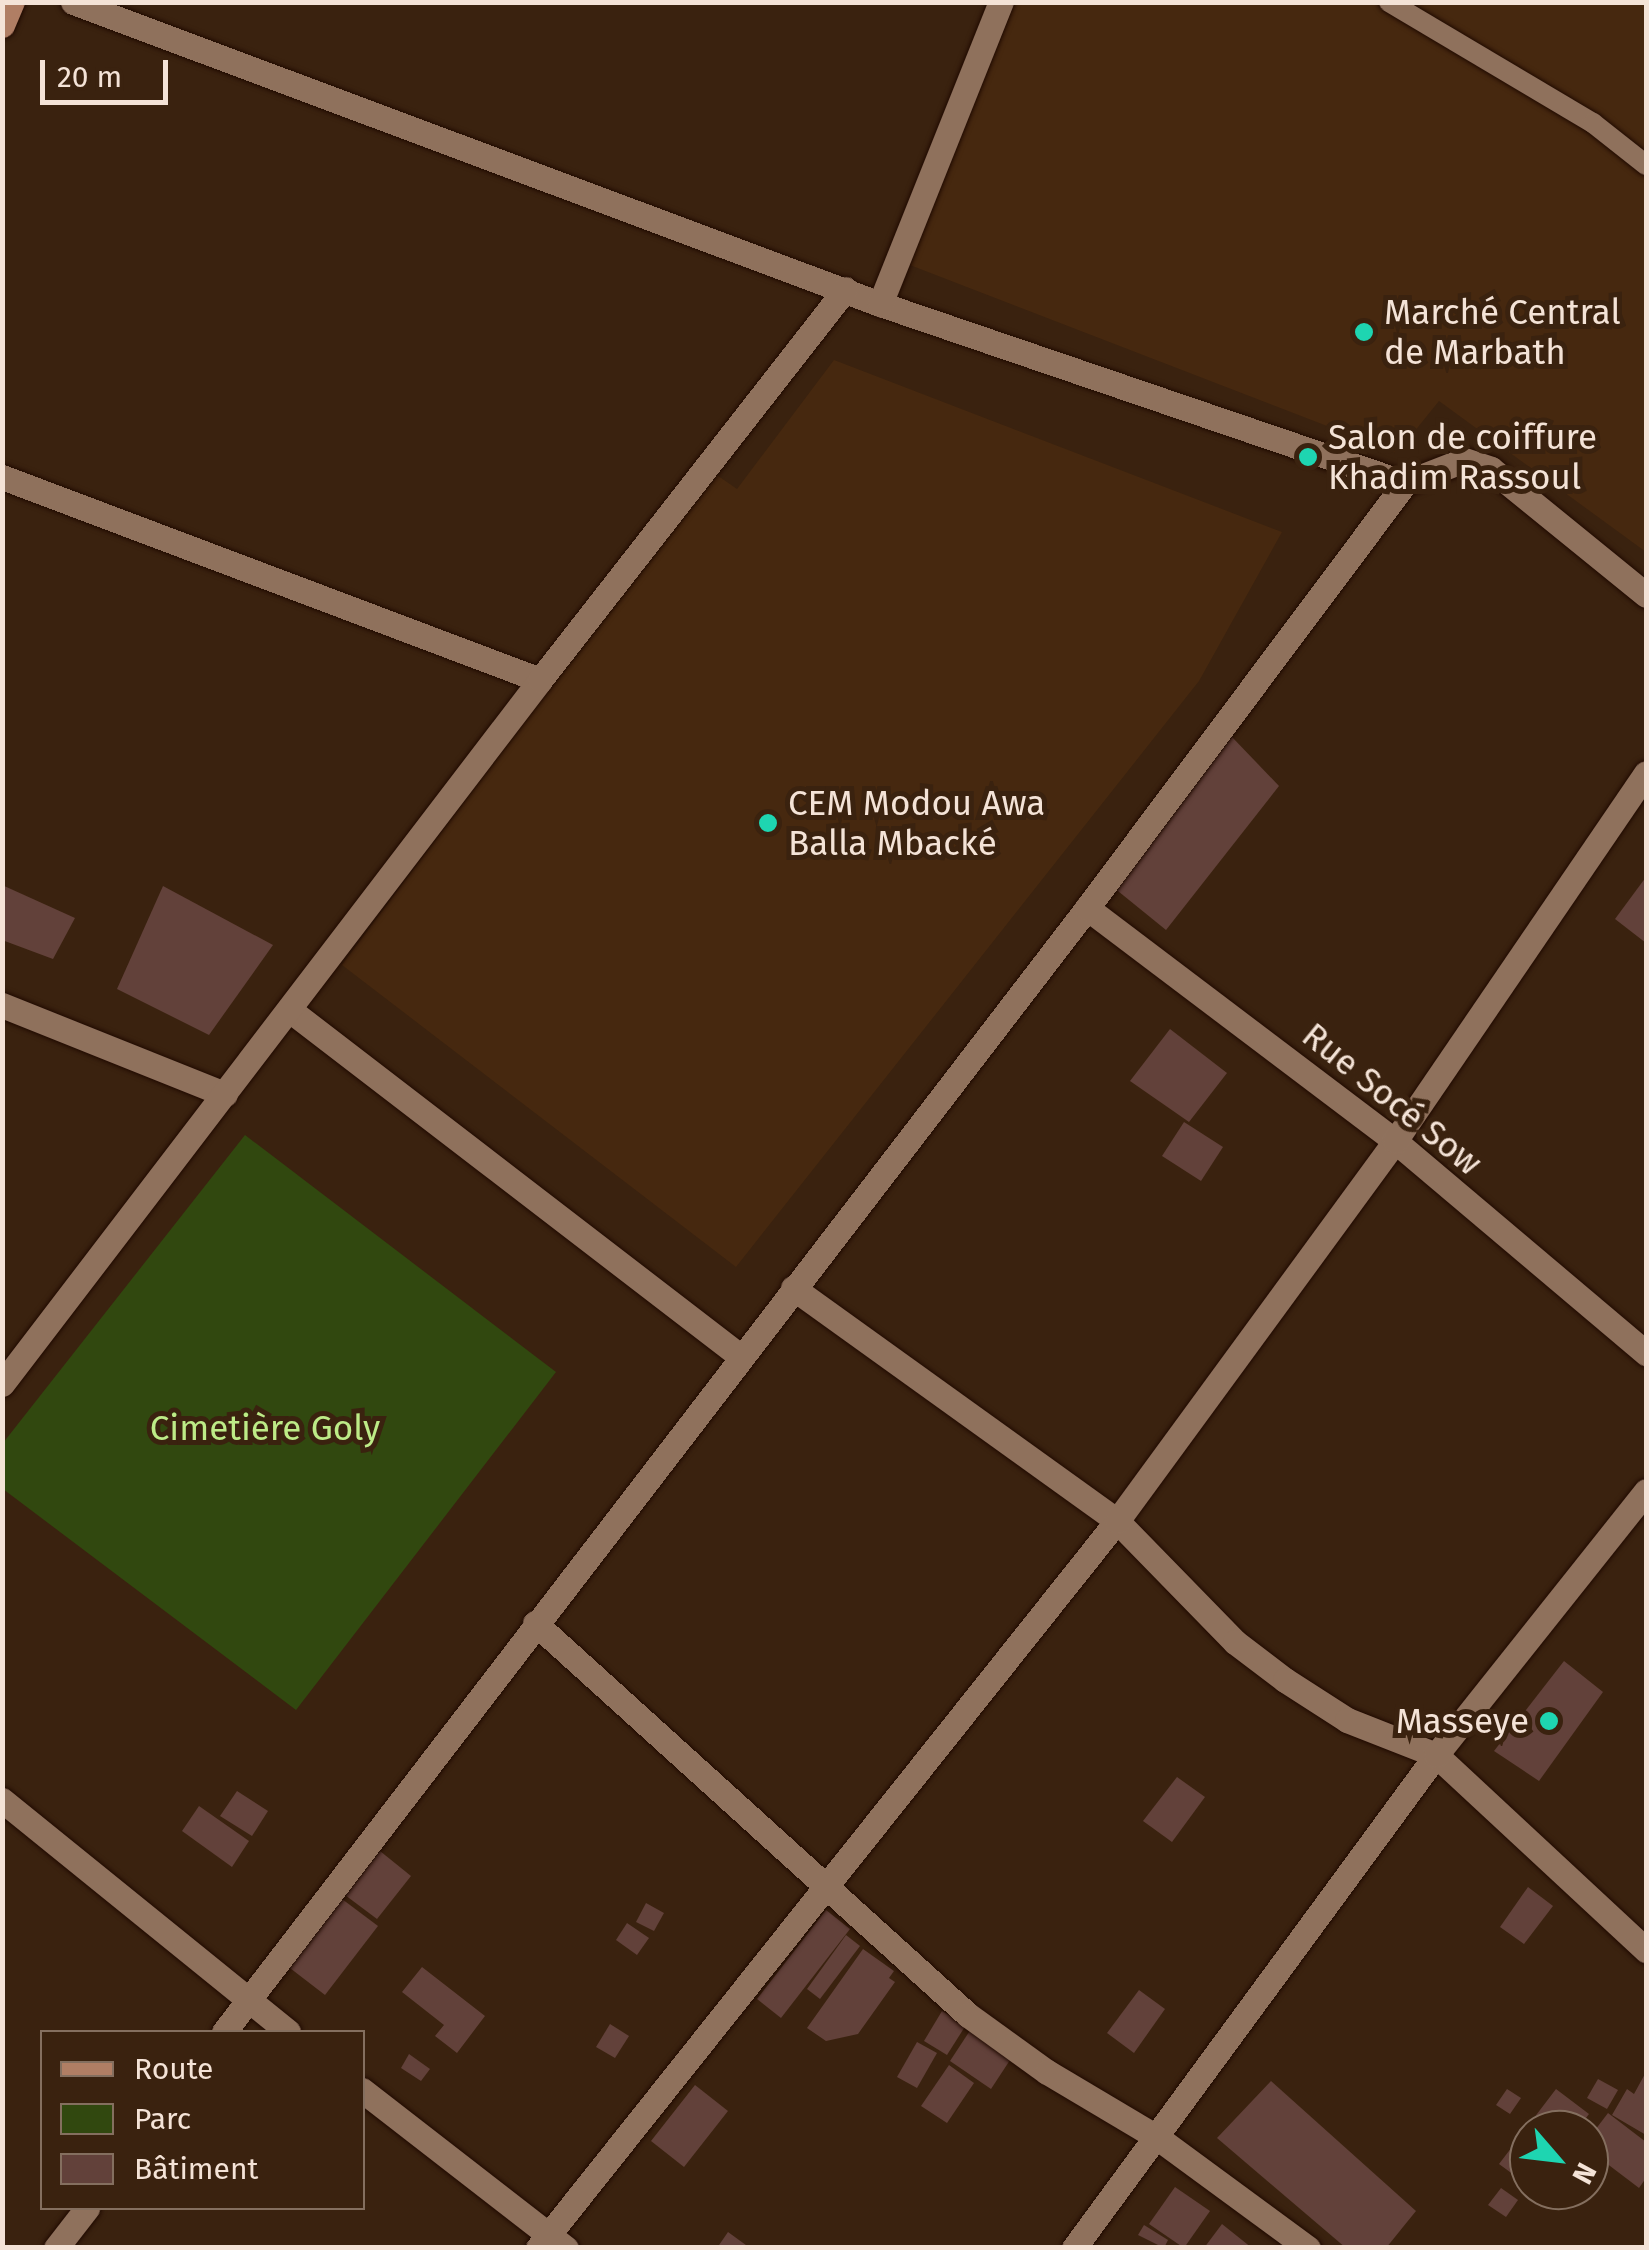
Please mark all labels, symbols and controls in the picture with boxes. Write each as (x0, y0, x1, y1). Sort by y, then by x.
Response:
scale bar (45, 40, 172, 102)
text: 20 m (57, 59, 122, 95)
place label: Marché Central de Marbath (1384, 291, 1621, 373)
marker: Marché Central de Marbath (1353, 321, 1375, 343)
place label: Salon de coiffure Khadim Rassoul (1328, 416, 1597, 498)
marker: Salon de coiffure Khadim Rassoul (1297, 446, 1319, 468)
place label: CEM Modou Awa Balla Mbacké (788, 782, 1045, 864)
marker: CEM Modou Awa Balla Mbacké (757, 812, 779, 834)
street label: Rue Socé Sow (1294, 1014, 1490, 1184)
park label: Cimetière Goly (150, 1407, 380, 1449)
place label: Masseye (1396, 1700, 1529, 1742)
marker: Masseye (1538, 1710, 1560, 1732)
legend (40, 2030, 365, 2210)
text: Route (134, 2051, 213, 2087)
text: Parc (134, 2101, 191, 2137)
north arrow (1509, 2110, 1609, 2210)
text: Bâtiment (134, 2151, 258, 2187)
text: N (1565, 2157, 1603, 2189)

